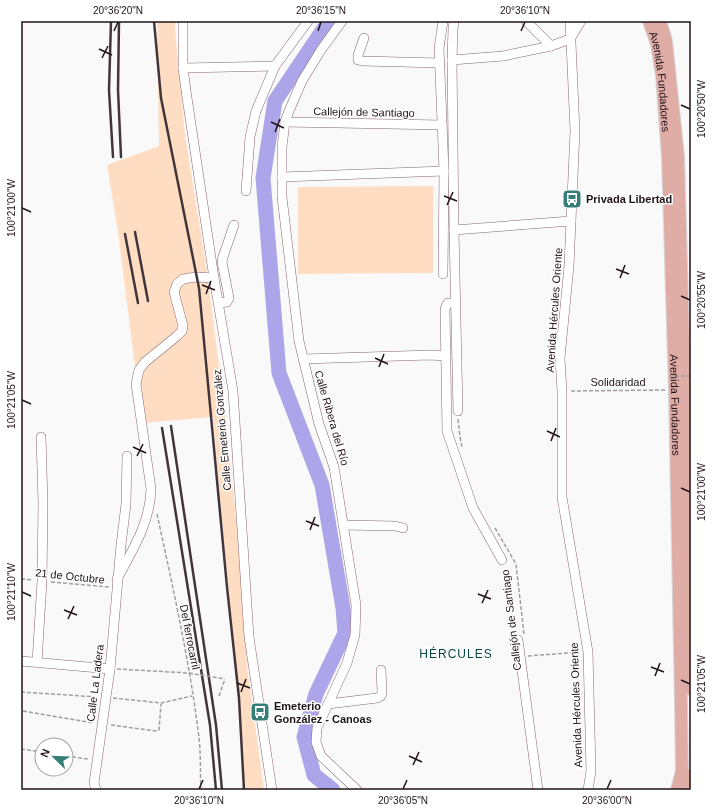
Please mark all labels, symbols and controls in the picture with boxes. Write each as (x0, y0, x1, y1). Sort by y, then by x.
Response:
text: 20°36'20"N (93, 5, 143, 16)
text: 20°36'15"N (296, 5, 346, 16)
text: 20°36'10"N (500, 5, 550, 16)
street label: Avenida Fundadores (647, 30, 672, 133)
text: 100°20'50"W (696, 80, 707, 138)
street label: Callejón de Santiago (313, 105, 415, 119)
text: 100°21'00"W (6, 179, 17, 237)
bus stop icon: Privada Libertad (561, 188, 583, 210)
place label: Privada Libertad (586, 193, 672, 205)
street label: Avenida Hércules Oriente (544, 247, 564, 373)
text: 100°20'55"W (696, 271, 707, 329)
street label: Avenida Fundadores (668, 354, 682, 456)
street label: Calle Emeterio González (211, 369, 233, 491)
street label: Calle Ribera del Río (313, 369, 351, 467)
text: 100°21'05"W (6, 371, 17, 429)
street label: Solidaridad (590, 376, 646, 388)
text: 100°21'00"W (696, 463, 707, 521)
text: 100°21'10"W (6, 563, 17, 621)
street label: 21 de Octubre (35, 566, 105, 586)
street label: Callejón de Santiago (499, 569, 523, 671)
street label: Del ferrocarril (178, 603, 202, 671)
street label: Avenida Hércules Oriente (568, 642, 584, 768)
street label: Calle La Ladera (84, 643, 106, 722)
district label: HÉRCULES (419, 646, 493, 661)
text: 100°21'05"W (696, 655, 707, 713)
place label: Emeterio González - Canoas (274, 700, 372, 725)
bus stop icon: Emeterio González - Canoas (249, 701, 271, 723)
north arrow (34, 737, 74, 777)
text: N (38, 747, 52, 759)
text: 20°36'10"N (174, 795, 224, 806)
text: 20°36'05"N (378, 795, 428, 806)
text: 20°36'00"N (582, 795, 632, 806)

